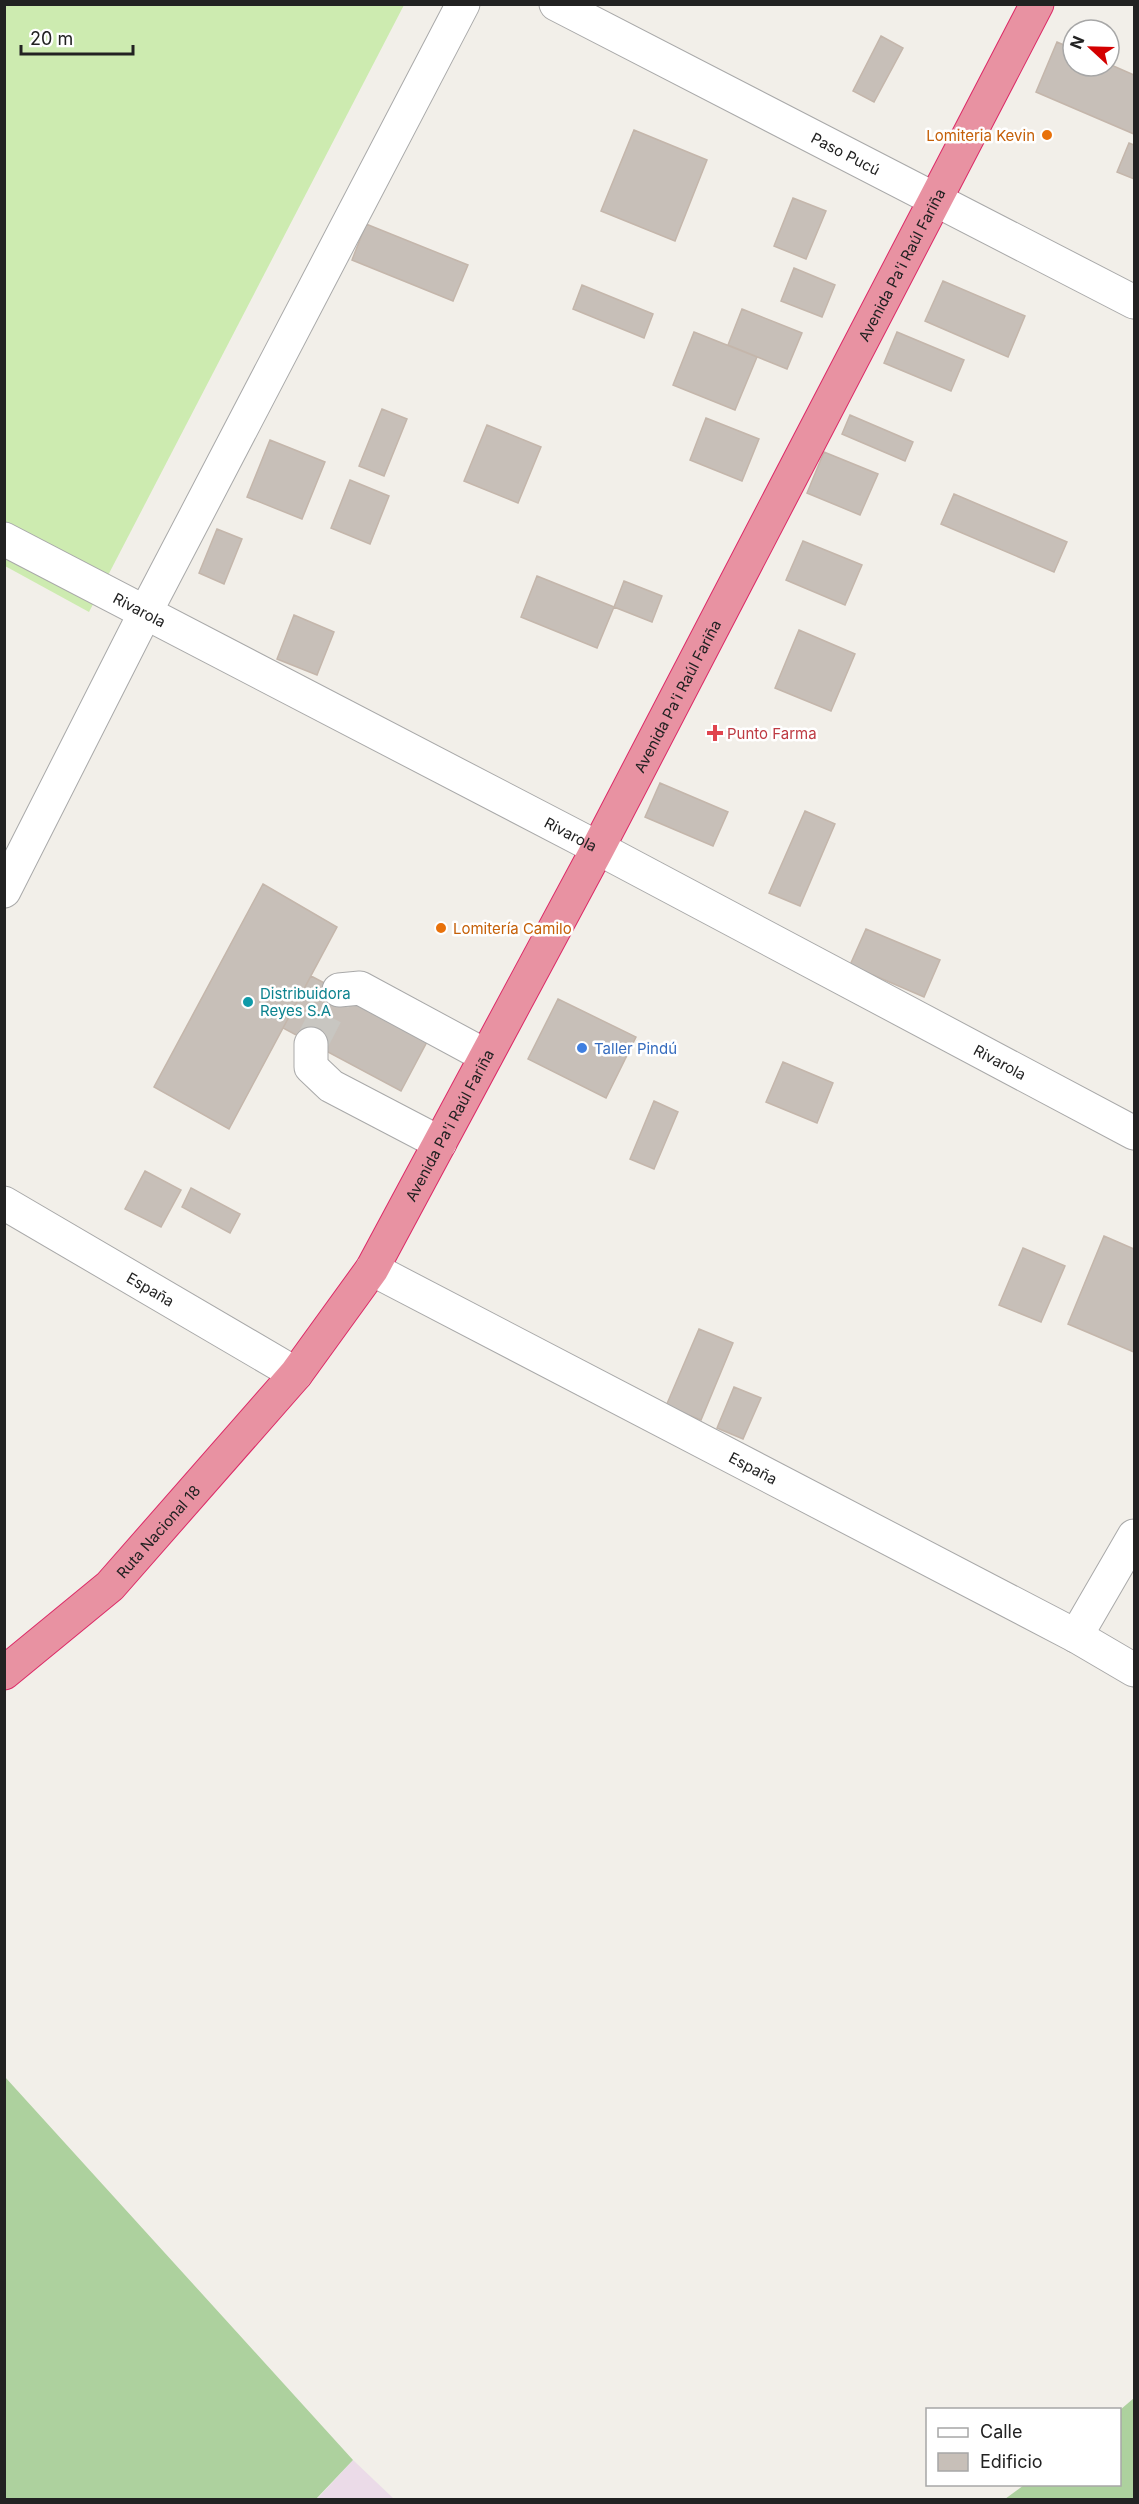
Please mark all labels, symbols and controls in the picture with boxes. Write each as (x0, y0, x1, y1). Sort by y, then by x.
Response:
scale bar (21, 18, 134, 56)
north arrow (1061, 18, 1121, 78)
text: 20 m (30, 28, 73, 49)
text: N (1066, 33, 1089, 52)
place label: Lomiteria Kevin (926, 126, 1035, 145)
street label: Paso Pucú (808, 128, 883, 179)
marker: Lomiteria Kevin (1040, 128, 1054, 142)
street label: Avenida Pa'i Raúl Fariña (854, 185, 949, 344)
street label: Rivarola (110, 588, 169, 631)
street label: Avenida Pa'i Raúl Fariña (630, 616, 725, 776)
place label: Punto Farma (727, 724, 817, 743)
marker: Punto Farma (708, 726, 722, 740)
street label: Rivarola (541, 812, 600, 855)
place label: Lomitería Camilo (453, 919, 572, 938)
marker: Lomitería Camilo (434, 921, 448, 935)
place label: Distribuidora Reyes S.A (260, 984, 351, 1020)
marker: Distribuidora Reyes S.A (241, 995, 255, 1009)
place label: Taller Pindú (594, 1039, 677, 1058)
street label: Rivarola (971, 1040, 1030, 1083)
marker: Taller Pindú (575, 1041, 589, 1055)
street label: Avenida Pa'i Raúl Fariña (401, 1046, 498, 1204)
street label: España (123, 1268, 178, 1310)
street label: España (726, 1447, 781, 1488)
street label: Ruta Nacional 18 (112, 1481, 204, 1582)
legend (926, 2408, 1121, 2486)
text: Calle (980, 2421, 1022, 2442)
text: Edificio (980, 2451, 1043, 2472)

